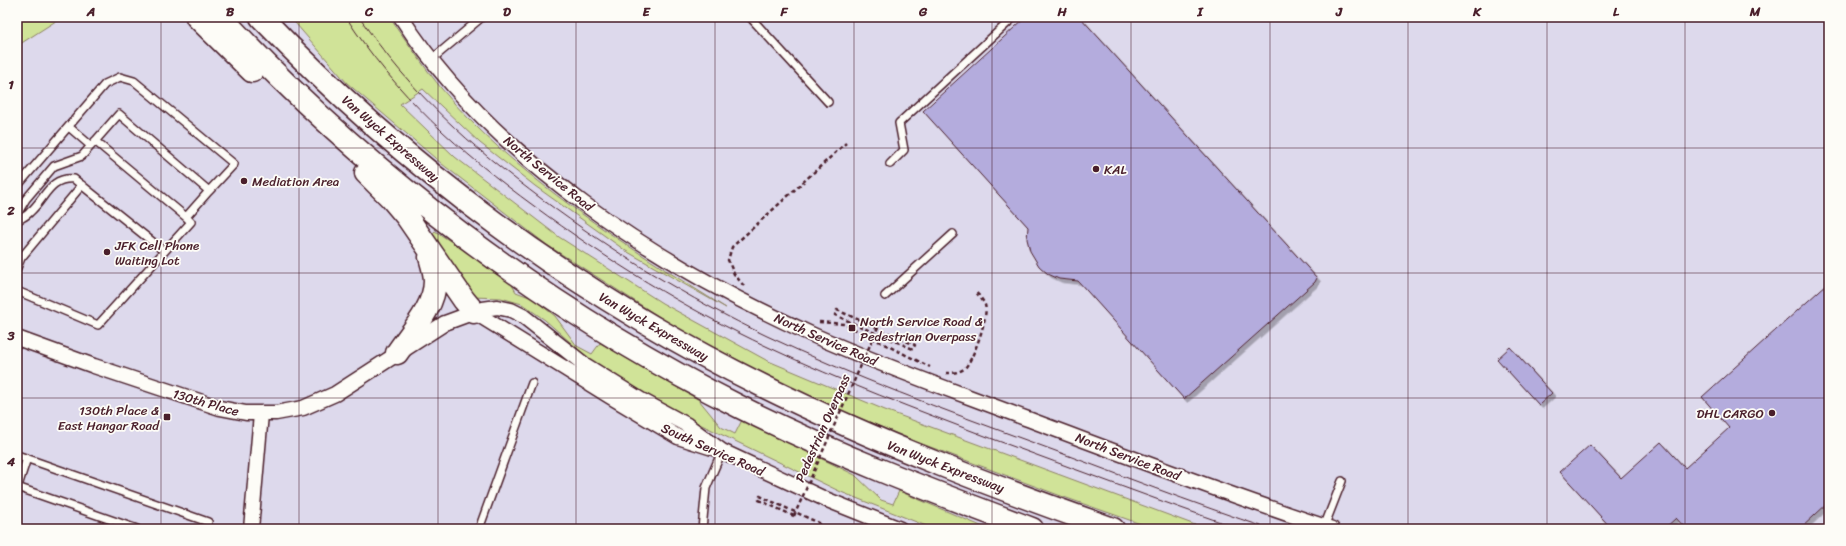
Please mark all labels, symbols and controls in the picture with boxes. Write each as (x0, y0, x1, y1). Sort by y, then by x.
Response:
text: A (86, 0, 95, 23)
text: B (226, 0, 235, 23)
text: C (364, 0, 374, 23)
text: D (503, 0, 511, 23)
text: E (642, 0, 651, 23)
text: F (779, 0, 788, 23)
text: G (918, 0, 928, 23)
text: H (1056, 0, 1067, 23)
text: I (1196, 0, 1204, 23)
text: J (1335, 0, 1343, 23)
text: K (1472, 0, 1482, 23)
text: L (1613, 0, 1620, 23)
text: M (1749, 0, 1761, 23)
text: 1 (8, 73, 14, 96)
street label: Van Wyck Expressway (336, 89, 445, 188)
street label: North Service Road (498, 130, 600, 218)
place label: KAL (1104, 158, 1126, 181)
marker: KAL (1091, 164, 1101, 174)
place label: Mediation Area (252, 170, 340, 193)
marker: Mediation Area (239, 176, 249, 186)
text: 2 (6, 199, 15, 222)
place label: JFK Cell Phone Waiting Lot (114, 234, 199, 272)
marker: JFK Cell Phone Waiting Lot (102, 247, 112, 257)
street label: Van Wyck Expressway (594, 286, 713, 367)
street label: North Service Road (770, 306, 882, 373)
place label: North Service Road & Pedestrian Overpass (860, 310, 983, 348)
marker: North Service Road & Pedestrian Overpass (847, 323, 857, 333)
text: 3 (6, 324, 15, 347)
street label: Pedestrian Overpass (788, 369, 857, 486)
street label: 130th Place (170, 382, 242, 423)
place label: 130th Place & East Hangar Road (58, 399, 160, 437)
place label: DHL CARGO (1697, 402, 1764, 425)
marker: DHL CARGO (1767, 408, 1777, 418)
marker: 130th Place & East Hangar Road (162, 412, 172, 422)
street label: South Service Road (657, 416, 769, 483)
street label: North Service Road (1072, 426, 1185, 488)
street label: Van Wyck Expressway (884, 434, 1008, 499)
text: 4 (6, 450, 16, 473)

